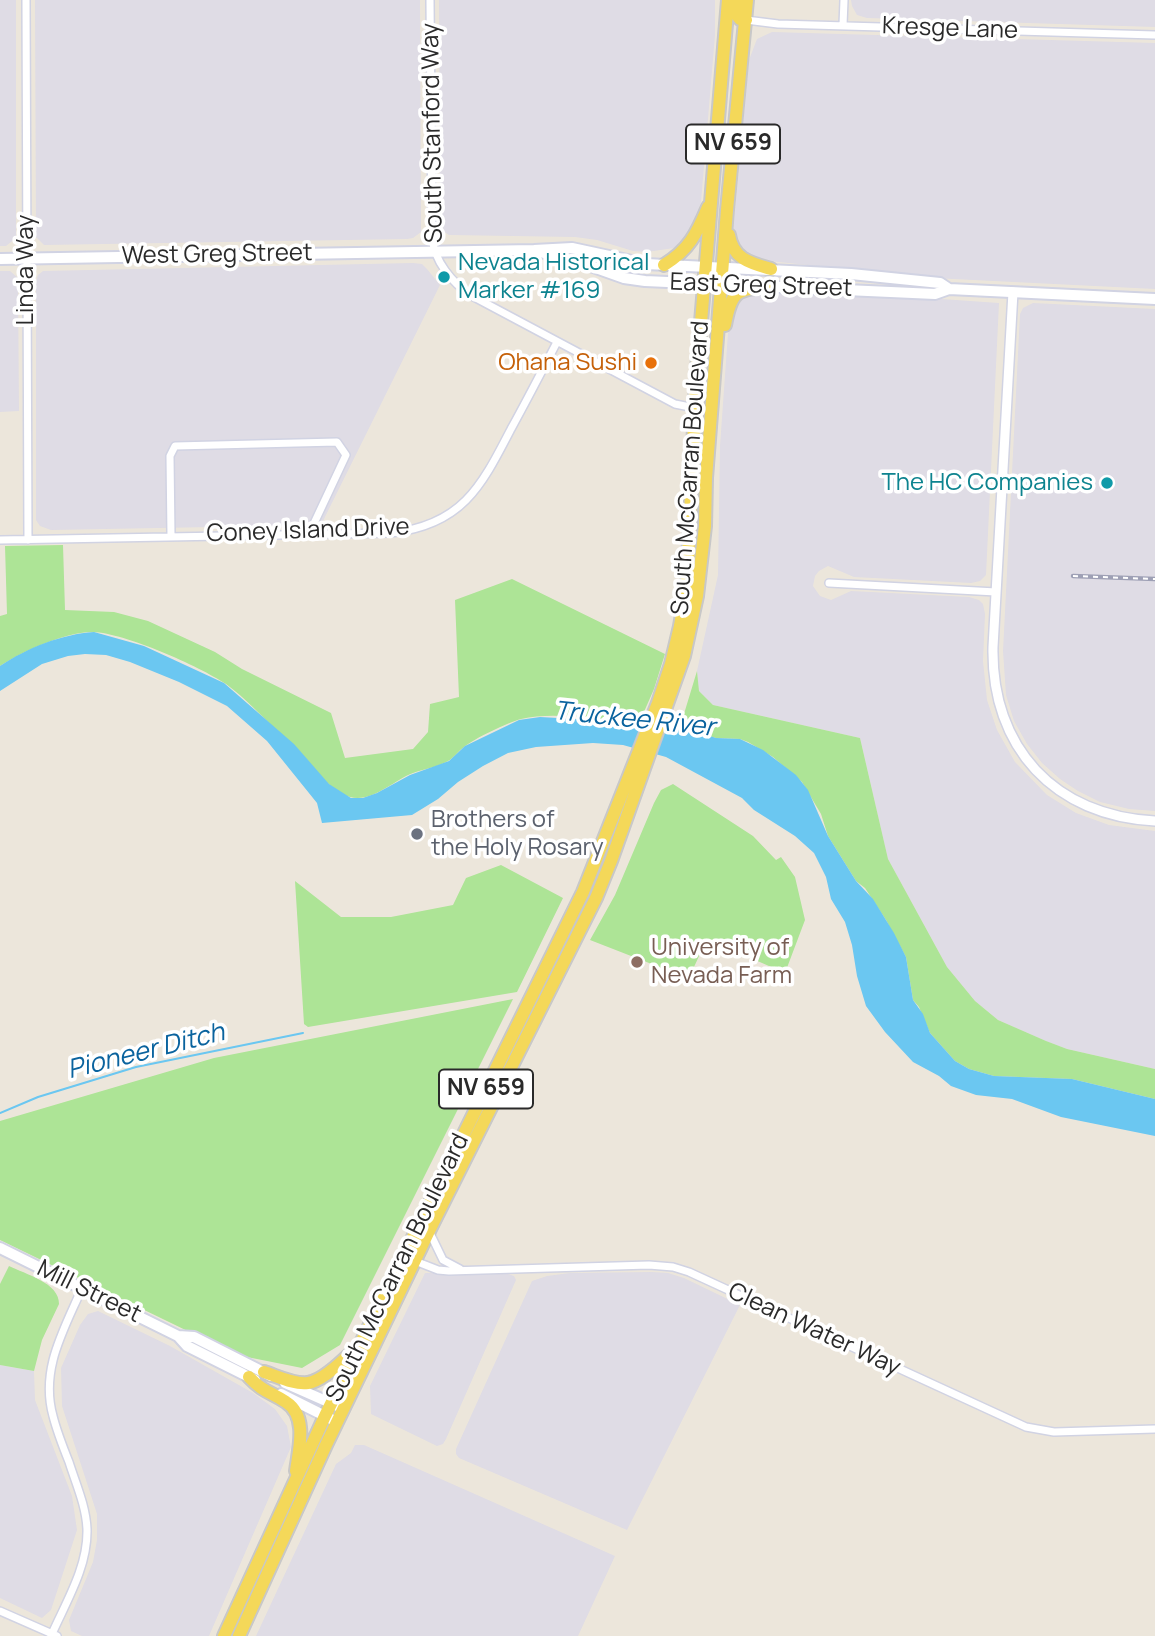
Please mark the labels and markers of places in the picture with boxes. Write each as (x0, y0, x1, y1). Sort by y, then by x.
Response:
place label: Nevada Historical Marker #169 (458, 249, 649, 305)
marker: Nevada Historical Marker #169 (436, 269, 452, 285)
place label: Ohana Sushi (498, 349, 637, 377)
marker: Ohana Sushi (643, 355, 659, 371)
place label: The HC Companies (881, 469, 1093, 497)
marker: The HC Companies (1099, 475, 1115, 491)
place label: Brothers of the Holy Rosary (431, 806, 604, 862)
marker: Brothers of the Holy Rosary (409, 826, 425, 842)
place label: University of Nevada Farm (651, 934, 792, 990)
marker: University of Nevada Farm (629, 954, 645, 970)

